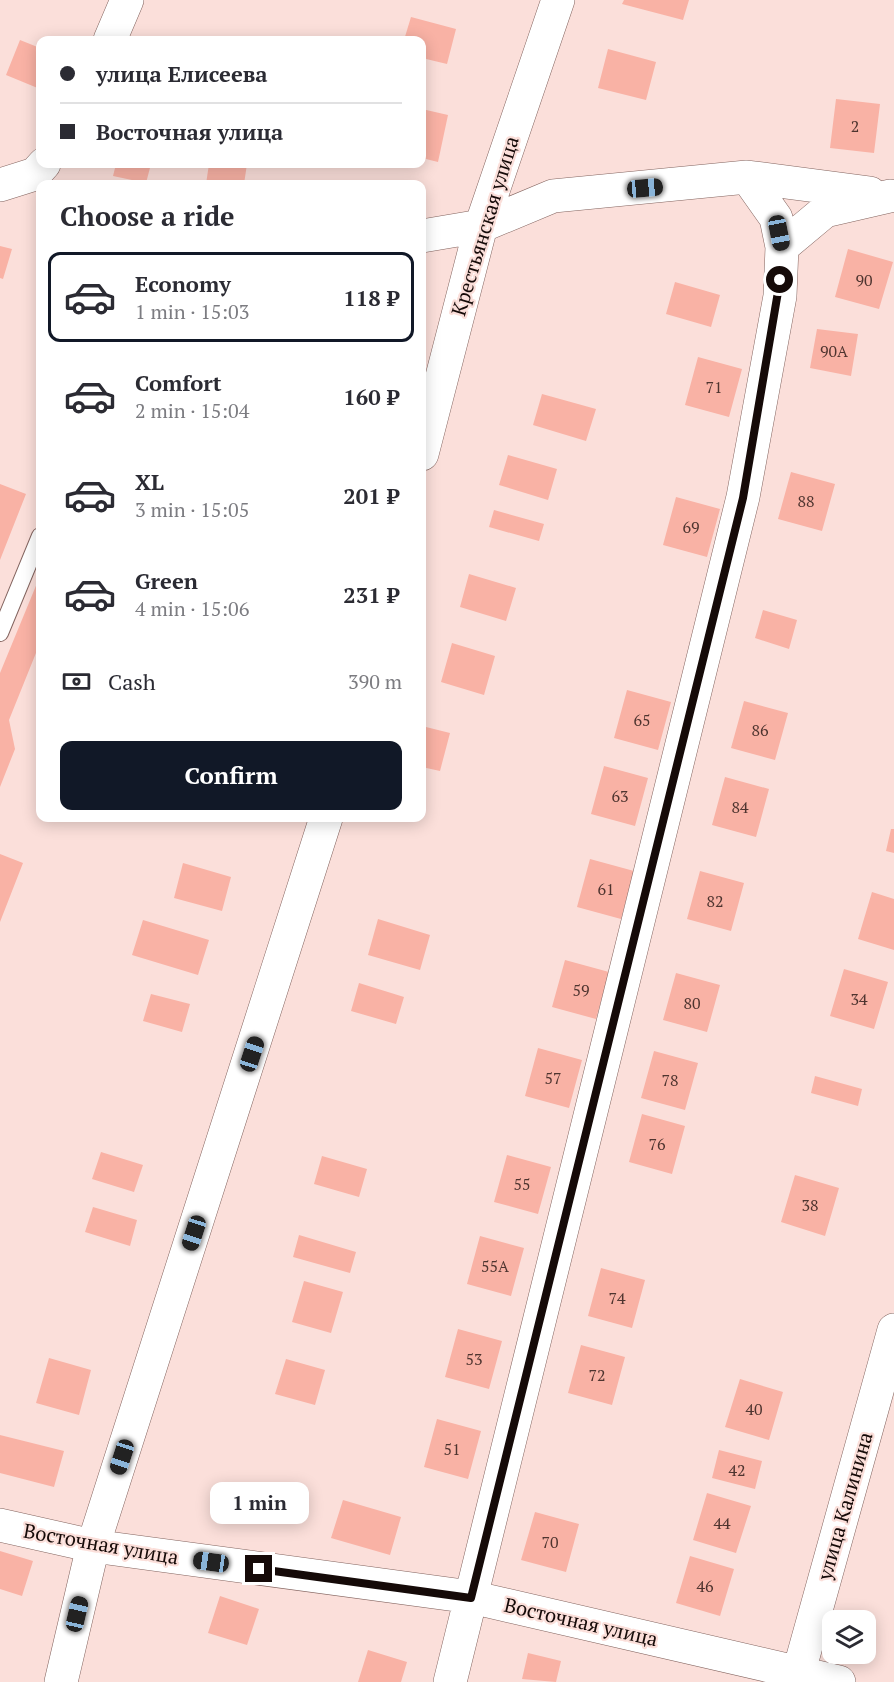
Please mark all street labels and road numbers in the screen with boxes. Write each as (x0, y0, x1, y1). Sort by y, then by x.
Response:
street label: Крестьянская улица (444, 133, 525, 319)
street label: улица Калинина (810, 1429, 879, 1584)
street label: Восточная улица (21, 1517, 181, 1570)
street label: Восточная улица (502, 1591, 661, 1652)

